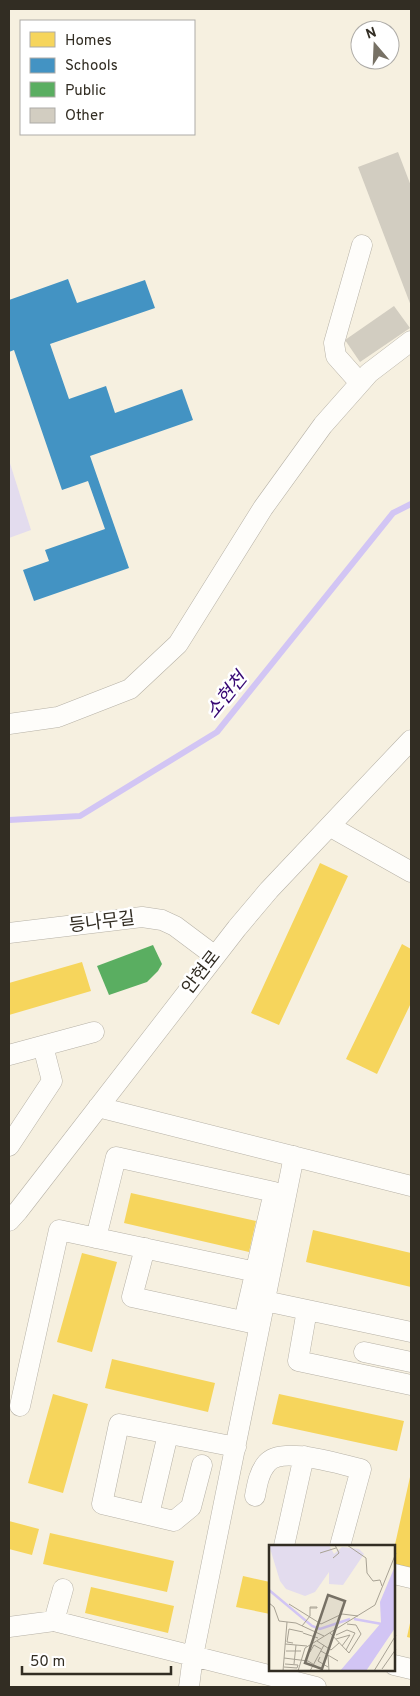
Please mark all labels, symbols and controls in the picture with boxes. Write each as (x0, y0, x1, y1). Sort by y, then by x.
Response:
legend (20, 20, 195, 135)
north arrow (350, 20, 400, 70)
text: N (364, 24, 379, 44)
text: Homes (65, 32, 112, 51)
text: Schools (65, 57, 118, 76)
text: Public (65, 82, 106, 101)
text: Other (65, 107, 104, 126)
water label: 소현천 (201, 667, 254, 724)
street label: 등나무길 (68, 908, 136, 938)
street label: 안현로 (178, 946, 226, 1000)
inset map (269, 1545, 395, 1671)
scale bar (22, 1644, 171, 1676)
text: 50 m (30, 1653, 65, 1672)

